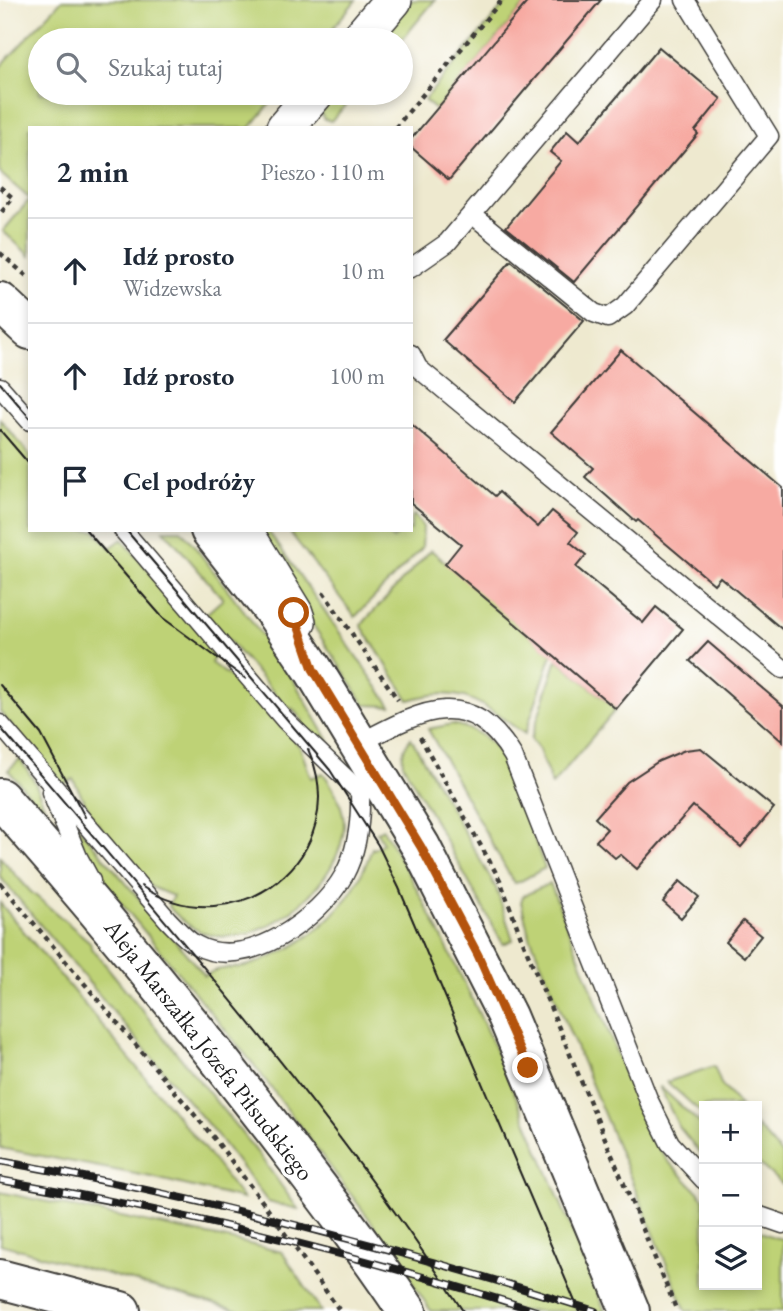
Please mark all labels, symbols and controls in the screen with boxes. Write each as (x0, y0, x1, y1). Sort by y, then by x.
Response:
search box (28, 28, 413, 105)
icon: search (52, 48, 90, 86)
text: Szukaj tutaj (108, 50, 223, 84)
text: 2 min (56, 152, 129, 191)
text: Pieszo · 110 m (261, 157, 385, 187)
text: Idź prosto (123, 239, 234, 273)
icon: ahead (56, 252, 94, 290)
text: 10 m (340, 256, 385, 286)
text: Widzewska (123, 273, 222, 303)
icon: ahead (56, 357, 94, 395)
text: Idź prosto (123, 359, 234, 393)
text: 100 m (329, 361, 385, 391)
icon: arrive (56, 462, 94, 500)
text: Cel podróży (123, 464, 255, 498)
route start (278, 597, 309, 628)
street label: Aleja Marszałka Józefa Piłsudskiego (97, 912, 321, 1187)
route end (512, 1052, 543, 1083)
map controls (699, 1101, 762, 1290)
button: + (699, 1101, 762, 1164)
button: − (699, 1164, 762, 1227)
button: layers (699, 1227, 762, 1290)

